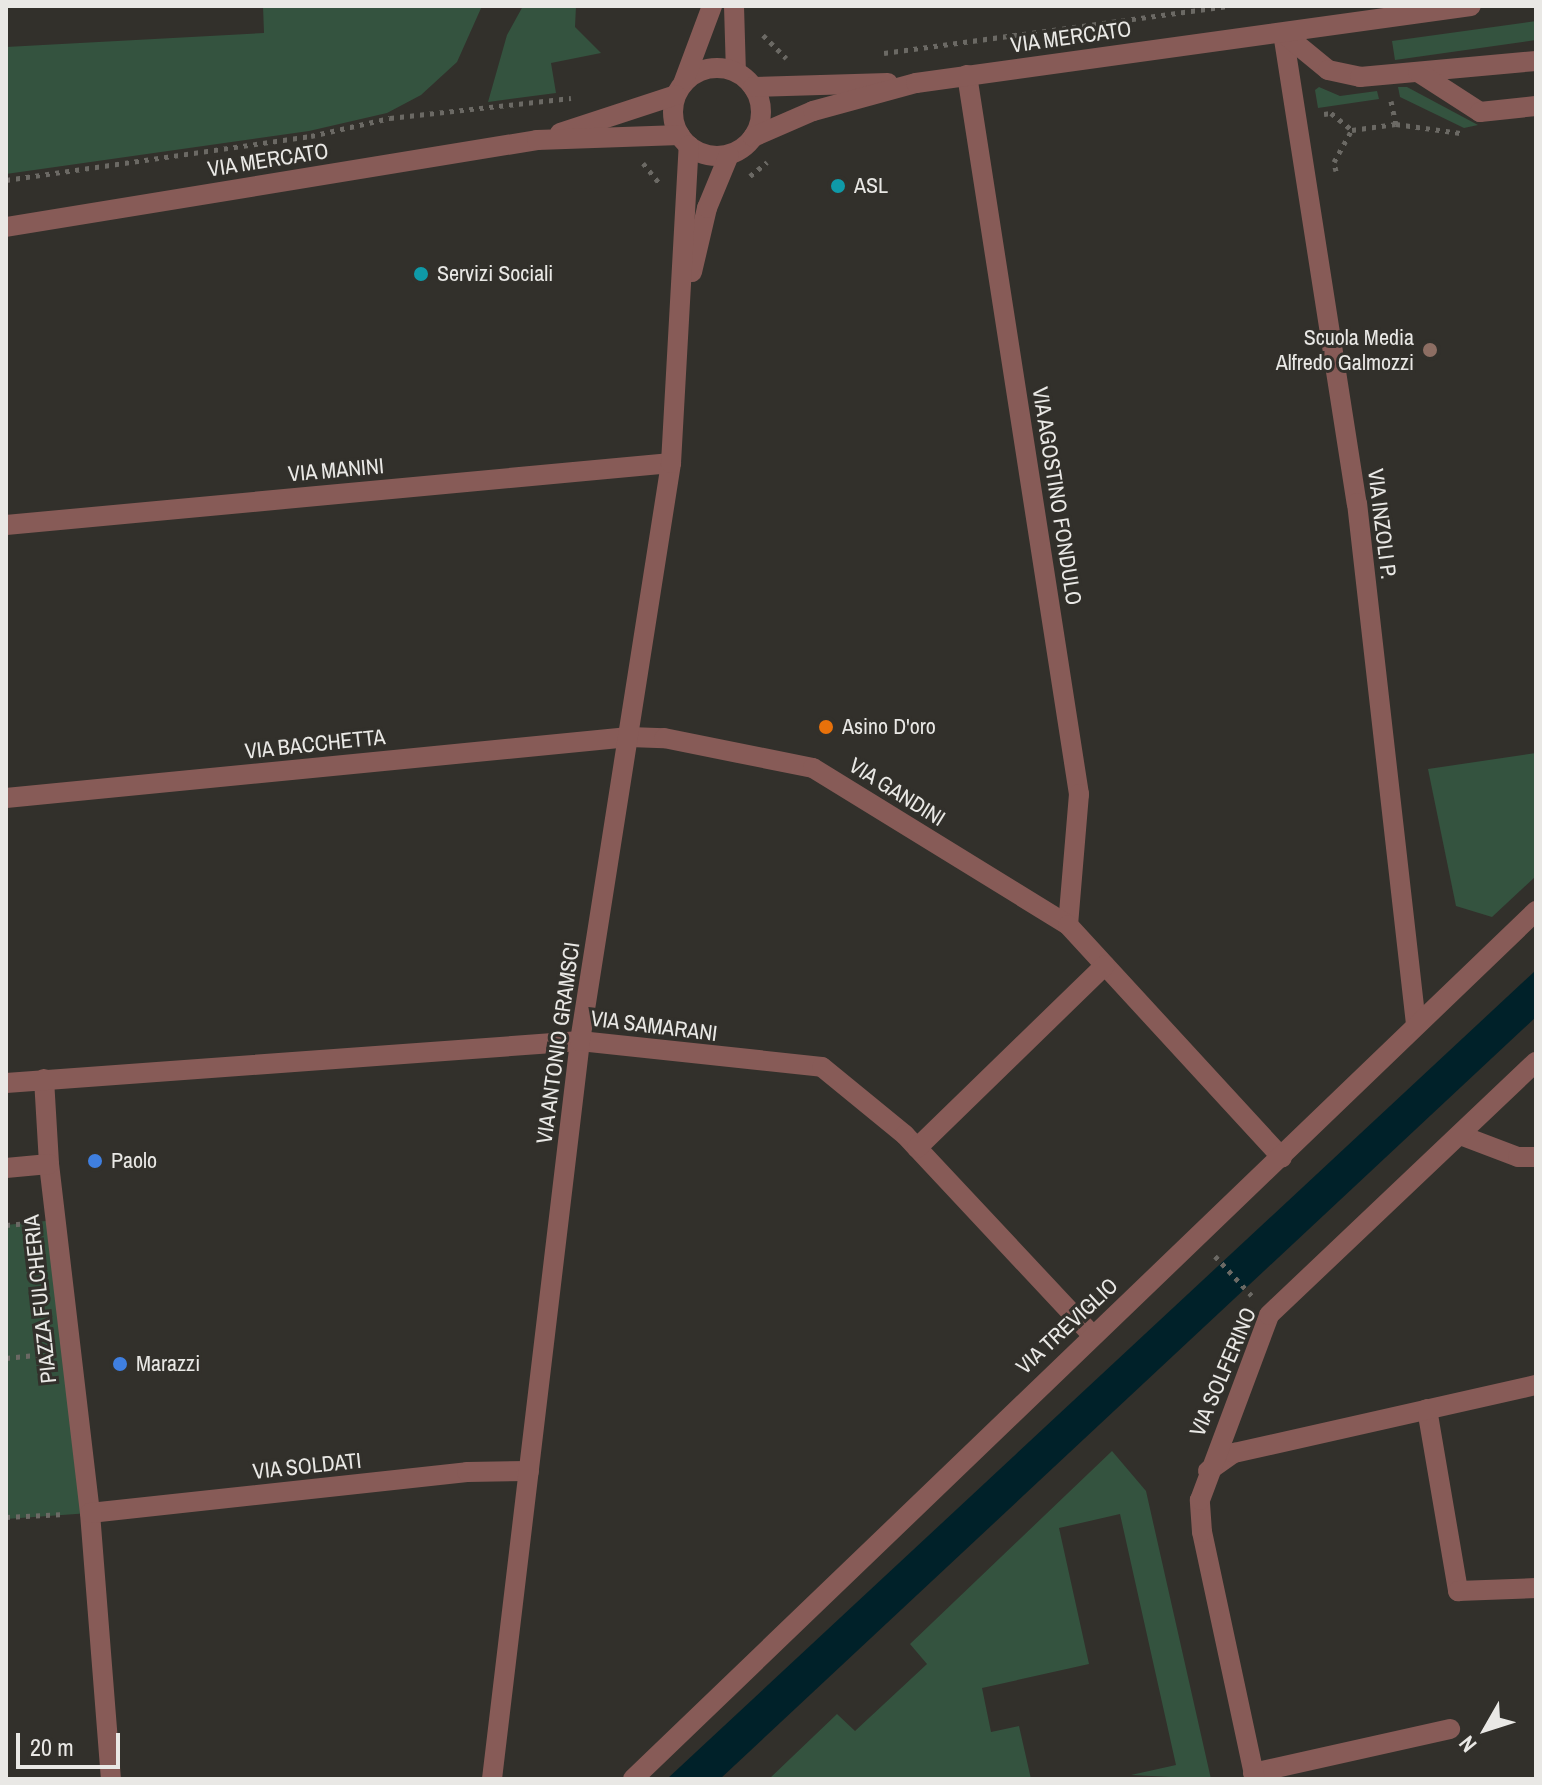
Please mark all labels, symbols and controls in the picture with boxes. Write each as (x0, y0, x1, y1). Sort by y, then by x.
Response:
street label: VIA MERCATO (1008, 15, 1134, 59)
street label: VIA MERCATO (205, 137, 331, 183)
place label: ASL (854, 173, 888, 199)
marker: ASL (829, 177, 847, 195)
place label: Servizi Sociali (437, 261, 553, 287)
marker: Servizi Sociali (412, 265, 430, 283)
place label: Scuola Media Alfredo Galmozzi (1276, 324, 1414, 376)
marker: Scuola Media Alfredo Galmozzi (1421, 341, 1439, 359)
street label: VIA AGOSTINO FONDULO (1027, 384, 1087, 608)
street label: VIA MANINI (286, 453, 386, 487)
street label: VIA INZOLI P. (1362, 467, 1402, 581)
place label: Asino D'oro (842, 714, 936, 740)
marker: Asino D'oro (817, 718, 835, 736)
street label: VIA BACCHETTA (243, 723, 387, 765)
street label: VIA GANDINI (844, 752, 950, 832)
street label: VIA ANTONIO GRAMSCI (531, 940, 585, 1146)
street label: VIA SAMARANI (589, 1005, 719, 1047)
place label: Paolo (111, 1148, 157, 1174)
marker: Paolo (86, 1152, 104, 1170)
street label: PIAZZA FULCHERIA (18, 1213, 62, 1385)
street label: VIA TREVIGLIO (1010, 1272, 1124, 1380)
street label: VIA SOLFERINO (1184, 1303, 1262, 1441)
place label: Marazzi (136, 1351, 200, 1377)
marker: Marazzi (111, 1355, 129, 1373)
street label: VIA SOLDATI (251, 1447, 363, 1485)
north arrow (1446, 1689, 1526, 1769)
scale bar (20, 1717, 124, 1767)
text: N (1452, 1730, 1483, 1759)
text: 20 m (30, 1731, 74, 1763)

